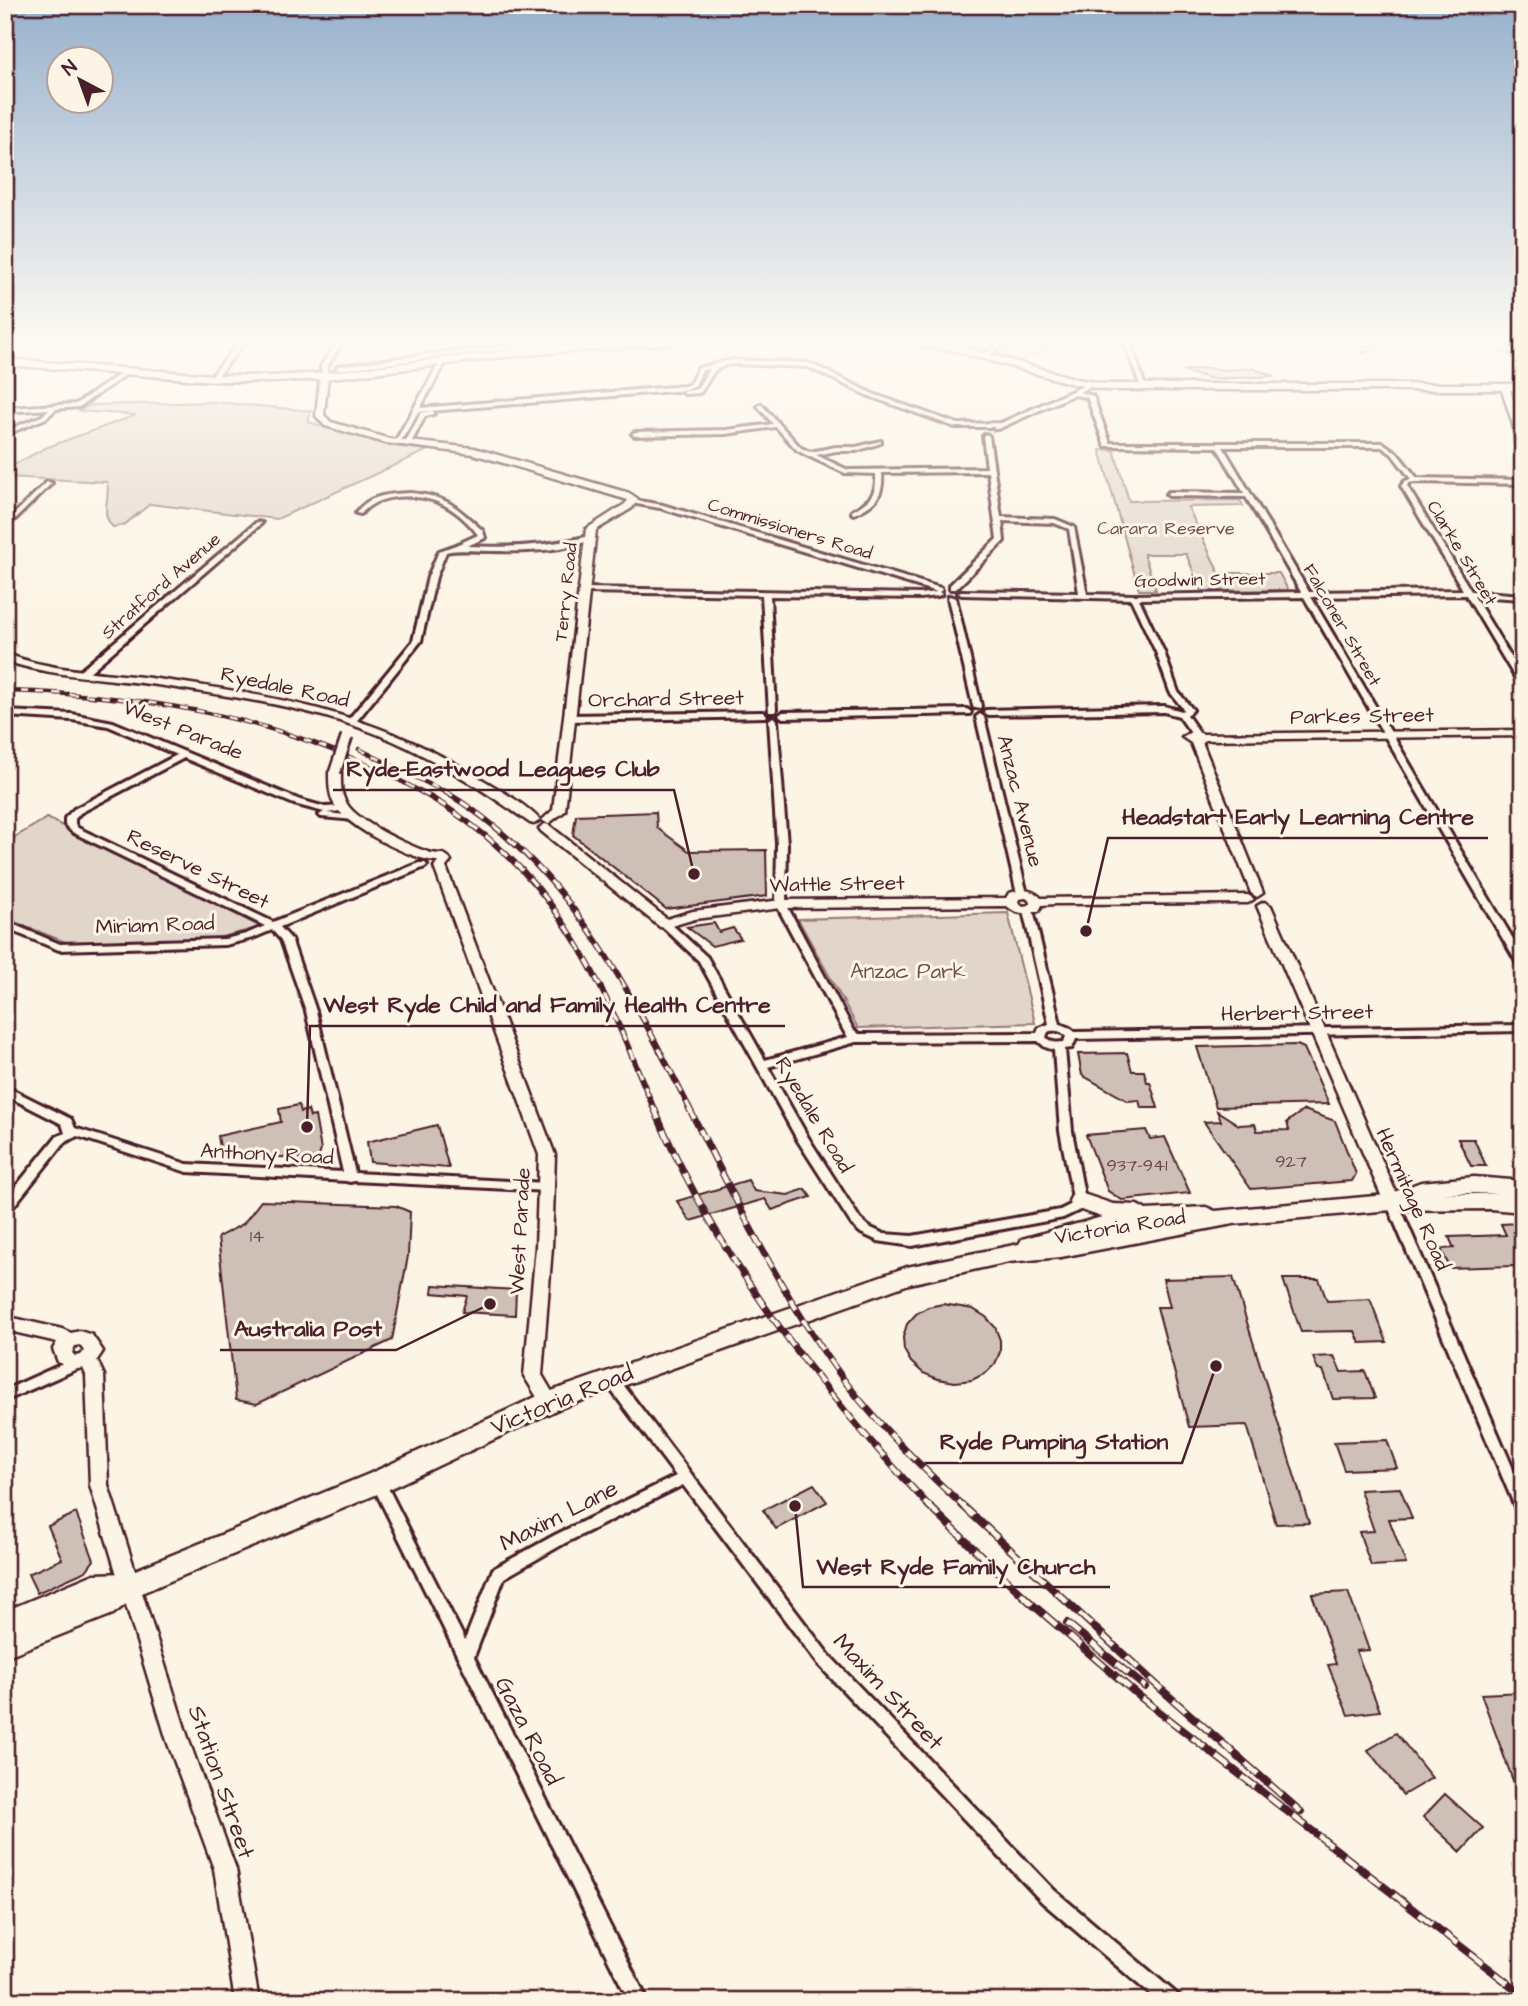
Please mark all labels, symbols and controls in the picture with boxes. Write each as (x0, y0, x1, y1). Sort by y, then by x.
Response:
north arrow (46, 46, 116, 116)
text: N (56, 54, 83, 82)
street label: Commissioners Road (705, 492, 875, 566)
street label: Clarke Street (1421, 496, 1504, 611)
park label: Carara Reserve (1097, 516, 1235, 541)
street label: Stratford Avenue (96, 527, 226, 645)
street label: Terry Road (548, 541, 585, 643)
street label: Falconer Street (1297, 559, 1388, 691)
street label: Goodwin Street (1134, 566, 1266, 594)
street label: Ryedale Road (218, 659, 352, 717)
street label: Orchard Street (588, 683, 745, 715)
street label: West Parade (119, 693, 247, 767)
street label: Parkes Street (1290, 700, 1435, 732)
street label: Anzac Avenue (990, 732, 1050, 870)
callout: Ryde-Eastwood Leagues Club (333, 746, 674, 790)
text: Ryde-Eastwood Leagues Club (346, 753, 660, 787)
callout: Headstart Early Learning Centre (1108, 794, 1488, 838)
text: Headstart Early Learning Centre (1122, 801, 1475, 835)
street label: Reserve Street (122, 822, 275, 916)
street label: Wattle Street (769, 868, 905, 900)
street label: Miriam Road (95, 908, 215, 942)
park label: Anzac Park (850, 957, 966, 986)
callout: West Ryde Child and Family Health Centre (310, 982, 785, 1026)
text: West Ryde Child and Family Health Centre (322, 989, 771, 1023)
street label: Herbert Street (1221, 997, 1374, 1029)
street label: Ryedale Road (766, 1052, 860, 1180)
street label: Hermitage Road (1367, 1123, 1457, 1276)
street label: Anthony Road (200, 1136, 335, 1174)
house number: 927 (1275, 1149, 1307, 1174)
house number: 937-941 (1107, 1153, 1167, 1178)
street label: West Parade (502, 1167, 538, 1295)
street label: Victoria Road (1053, 1202, 1188, 1252)
house number: 14 (250, 1224, 264, 1249)
callout: Australia Post (220, 1306, 396, 1350)
text: Australia Post (234, 1313, 383, 1345)
street label: Victoria Road (486, 1356, 638, 1444)
callout: Ryde Pumping Station (925, 1419, 1182, 1463)
text: Ryde Pumping Station (940, 1426, 1169, 1460)
street label: Maxim Lane (494, 1472, 624, 1560)
callout: West Ryde Family Church (803, 1543, 1110, 1587)
text: West Ryde Family Church (815, 1551, 1096, 1585)
street label: Maxim Street (825, 1626, 952, 1758)
street label: Gaza Road (486, 1671, 570, 1791)
street label: Station Street (179, 1701, 263, 1863)

